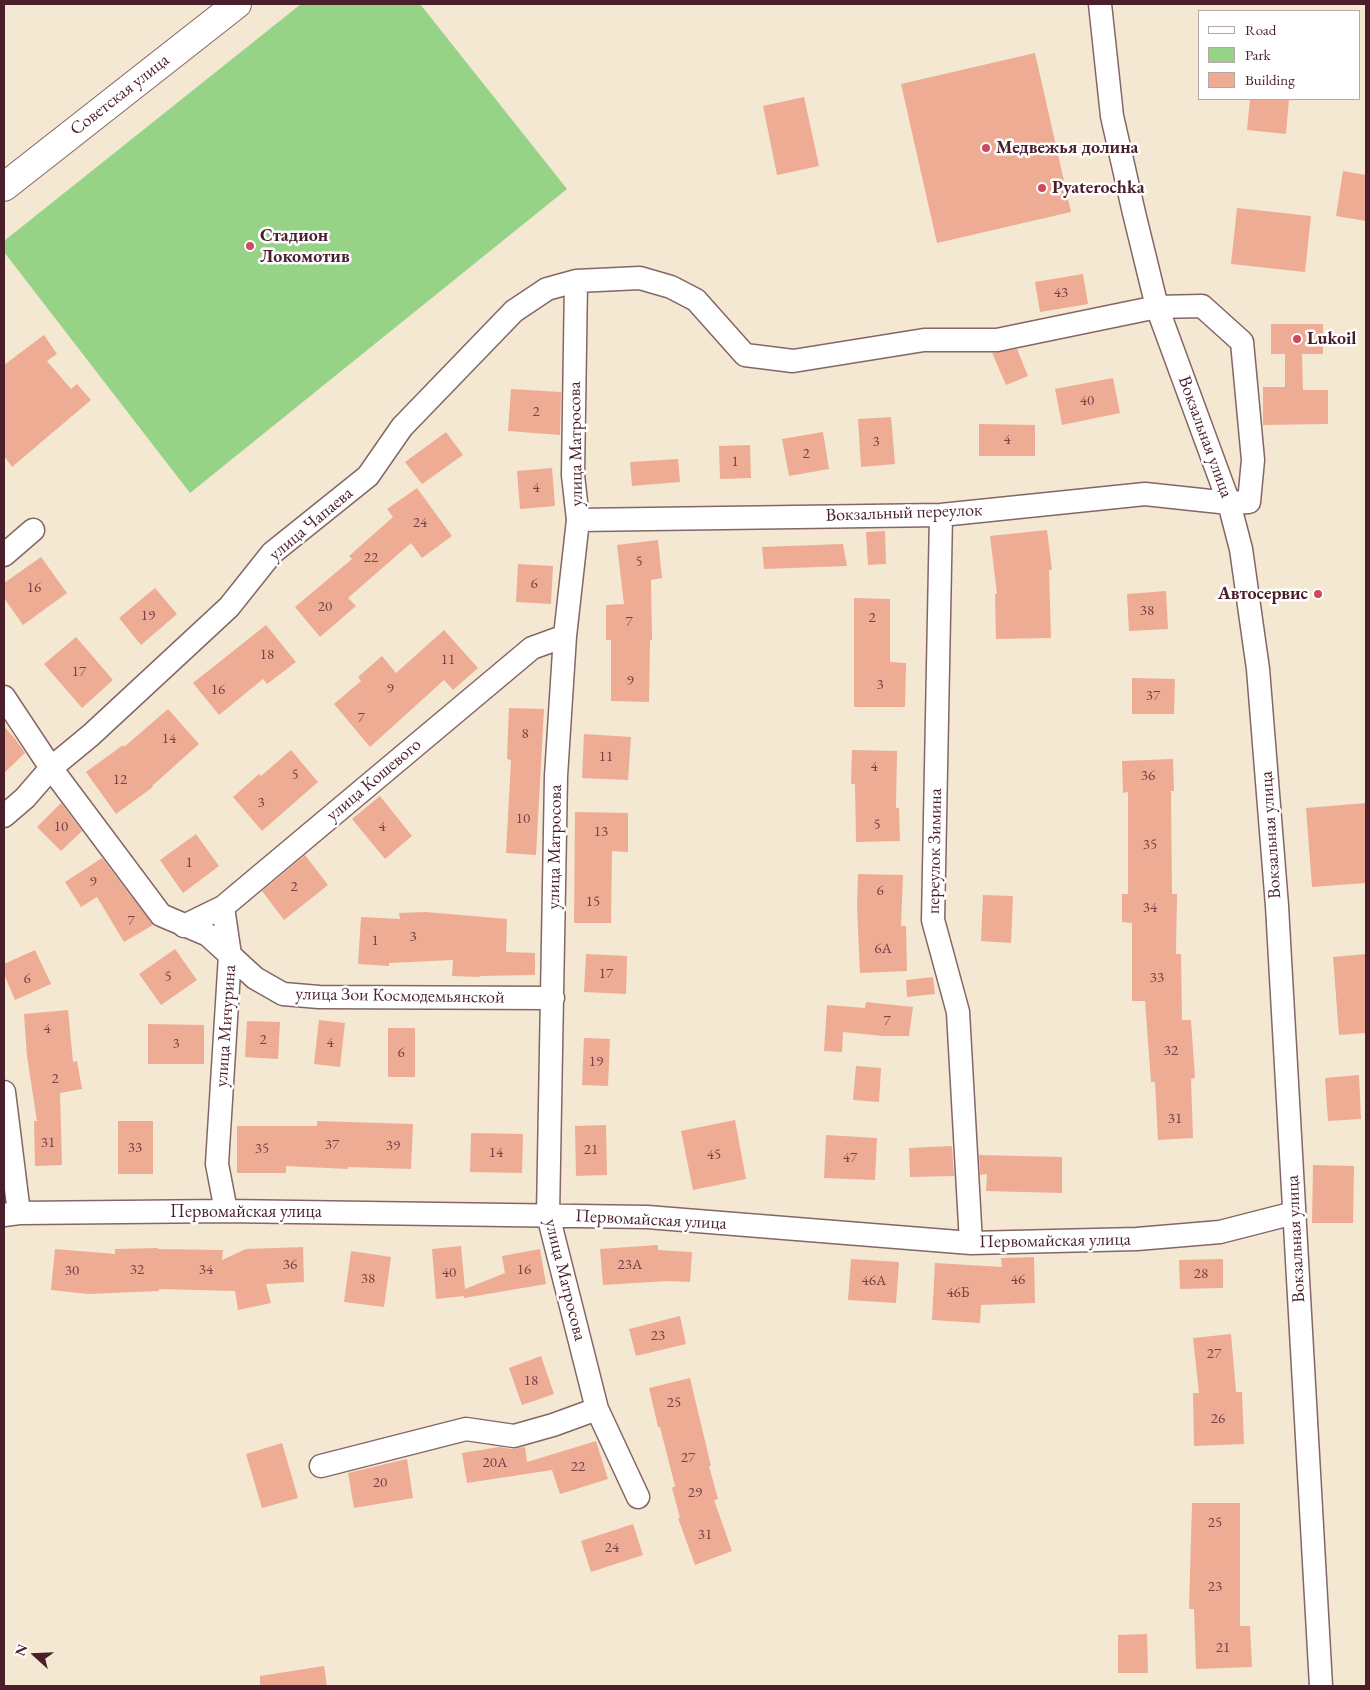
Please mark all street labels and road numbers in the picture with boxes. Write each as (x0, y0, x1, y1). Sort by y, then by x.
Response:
street label: Советская улица (66, 50, 174, 140)
street label: Вокзальная улица (1173, 373, 1237, 501)
street label: улица Матросова (564, 381, 588, 507)
street label: улица Чапаева (265, 483, 357, 565)
street label: Вокзальный переулок (825, 499, 983, 527)
street label: улица Кошевого (322, 734, 426, 826)
street label: Вокзальная улица (1256, 770, 1286, 900)
street label: улица Матросова (543, 784, 567, 910)
street label: переулок Зимина (923, 788, 947, 914)
street label: улица Мичурина (211, 964, 241, 1088)
street label: улица Зои Космодемьянской (295, 983, 505, 1009)
street label: Вокзальная улица (1282, 1175, 1310, 1303)
street label: Первомайская улица (170, 1201, 322, 1223)
street label: Первомайская улица (575, 1205, 727, 1235)
street label: улица Матросова (539, 1217, 591, 1343)
street label: Первомайская улица (979, 1229, 1131, 1253)

